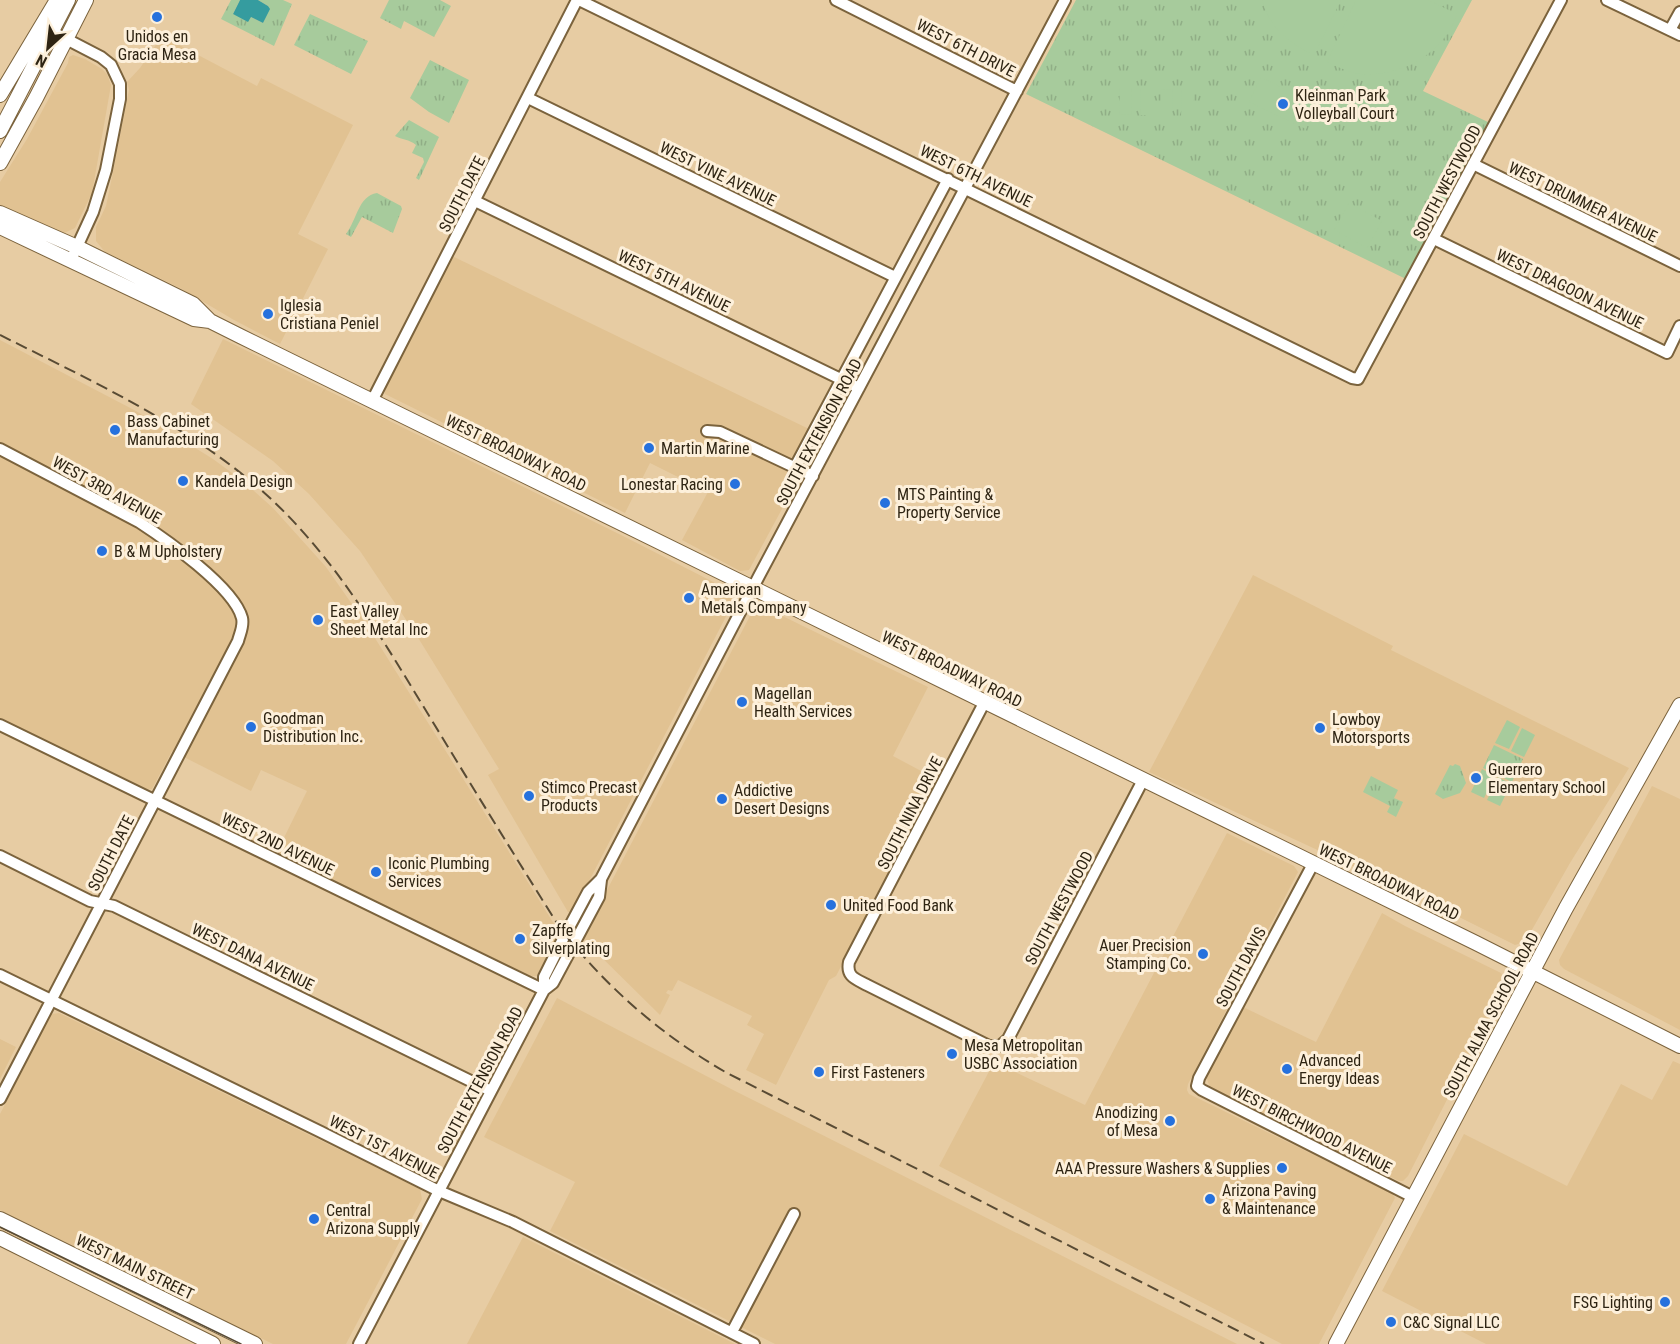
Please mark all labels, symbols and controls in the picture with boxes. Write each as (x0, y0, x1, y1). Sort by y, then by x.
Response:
marker: Unidos en Gracia Mesa (150, 10, 164, 24)
street label: WEST 6TH DRIVE (913, 15, 1019, 81)
north arrow (18, 18, 78, 78)
place label: Unidos en Gracia Mesa (118, 27, 196, 64)
text: N (33, 50, 50, 72)
place label: Kleinman Park Volleyball Court (1295, 86, 1395, 123)
marker: Kleinman Park Volleyball Court (1276, 97, 1290, 111)
street label: SOUTH WESTWOOD (1409, 122, 1485, 242)
street label: WEST VINE AVENUE (657, 138, 779, 210)
street label: WEST 6TH AVENUE (917, 141, 1035, 211)
street label: SOUTH DATE (435, 153, 489, 235)
street label: WEST DRUMMER AVENUE (1505, 158, 1661, 246)
street label: WEST DRAGOON AVENUE (1493, 245, 1647, 333)
street label: WEST 5TH AVENUE (615, 246, 733, 316)
place label: Iglesia Cristiana Peniel (280, 296, 379, 333)
marker: Iglesia Cristiana Peniel (261, 307, 275, 321)
street label: SOUTH EXTENSION ROAD (772, 355, 866, 509)
street label: WEST BROADWAY ROAD (443, 411, 589, 495)
place label: Bass Cabinet Manufacturing (127, 412, 219, 449)
marker: Bass Cabinet Manufacturing (108, 423, 122, 437)
place label: Martin Marine (661, 439, 749, 458)
marker: Martin Marine (642, 441, 656, 455)
street label: WEST 3RD AVENUE (49, 452, 165, 528)
place label: Kandela Design (195, 472, 293, 491)
marker: Kandela Design (176, 474, 190, 488)
place label: Lonestar Racing (621, 475, 723, 494)
marker: Lonestar Racing (728, 477, 742, 491)
place label: MTS Painting & Property Service (897, 485, 1001, 522)
marker: MTS Painting & Property Service (878, 496, 892, 510)
place label: B & M Upholstery (114, 542, 222, 561)
marker: B & M Upholstery (95, 544, 109, 558)
place label: American Metals Company (701, 580, 807, 617)
marker: American Metals Company (682, 591, 696, 605)
place label: East Valley Sheet Metal Inc (330, 602, 428, 639)
marker: East Valley Sheet Metal Inc (311, 613, 325, 627)
street label: WEST BROADWAY ROAD (879, 627, 1025, 711)
place label: Magellan Health Services (754, 684, 852, 721)
marker: Magellan Health Services (735, 695, 749, 709)
place label: Goodman Distribution Inc. (263, 709, 363, 746)
place label: Lowboy Motorsports (1332, 710, 1410, 747)
marker: Goodman Distribution Inc. (244, 720, 258, 734)
marker: Lowboy Motorsports (1313, 721, 1327, 735)
street label: SOUTH NINA DRIVE (873, 753, 947, 873)
place label: Guerrero Elementary School (1488, 760, 1605, 797)
marker: Guerrero Elementary School (1469, 771, 1483, 785)
place label: Stimco Precast Products (541, 778, 637, 815)
place label: Addictive Desert Designs (734, 781, 830, 818)
marker: Stimco Precast Products (522, 789, 536, 803)
marker: Addictive Desert Designs (715, 792, 729, 806)
street label: WEST 2ND AVENUE (219, 808, 338, 880)
street label: SOUTH DATE (84, 812, 138, 894)
street label: WEST BROADWAY ROAD (1316, 840, 1462, 924)
street label: SOUTH WESTWOOD (1021, 848, 1097, 968)
place label: Iconic Plumbing Services (388, 854, 489, 891)
marker: Iconic Plumbing Services (369, 865, 383, 879)
place label: United Food Bank (843, 896, 955, 915)
marker: United Food Bank (824, 898, 838, 912)
street label: WEST DANA AVENUE (189, 919, 317, 995)
place label: Zapffe Silverplating (532, 921, 610, 958)
street label: SOUTH DAVIS (1212, 924, 1270, 1010)
street label: SOUTH ALMA SCHOOL ROAD (1439, 929, 1543, 1101)
marker: Zapffe Silverplating (513, 932, 527, 946)
place label: Auer Precision Stamping Co. (1099, 936, 1191, 973)
marker: Auer Precision Stamping Co. (1196, 947, 1210, 961)
street label: SOUTH EXTENSION ROAD (433, 1003, 527, 1157)
place label: Mesa Metropolitan USBC Association (964, 1036, 1083, 1073)
marker: Mesa Metropolitan USBC Association (945, 1047, 959, 1061)
place label: Advanced Energy Ideas (1299, 1051, 1380, 1088)
marker: Advanced Energy Ideas (1280, 1062, 1294, 1076)
place label: First Fasteners (831, 1063, 925, 1082)
marker: First Fasteners (812, 1065, 826, 1079)
street label: WEST BIRCHWOOD AVENUE (1229, 1080, 1395, 1178)
place label: Anodizing of Mesa (1095, 1103, 1158, 1140)
street label: WEST 1ST AVENUE (326, 1111, 442, 1183)
marker: Anodizing of Mesa (1163, 1114, 1177, 1128)
place label: AAA Pressure Washers & Supplies (1055, 1159, 1270, 1178)
marker: AAA Pressure Washers & Supplies (1275, 1161, 1289, 1175)
place label: Arizona Paving & Maintenance (1222, 1181, 1316, 1218)
marker: Arizona Paving & Maintenance (1203, 1192, 1217, 1206)
place label: Central Arizona Supply (326, 1201, 420, 1238)
marker: Central Arizona Supply (307, 1212, 321, 1226)
street label: WEST MAIN STREET (73, 1230, 197, 1304)
place label: FSG Lighting (1573, 1293, 1653, 1312)
marker: FSG Lighting (1658, 1295, 1672, 1309)
place label: C&C Signal LLC (1403, 1313, 1500, 1332)
marker: C&C Signal LLC (1384, 1315, 1398, 1329)

